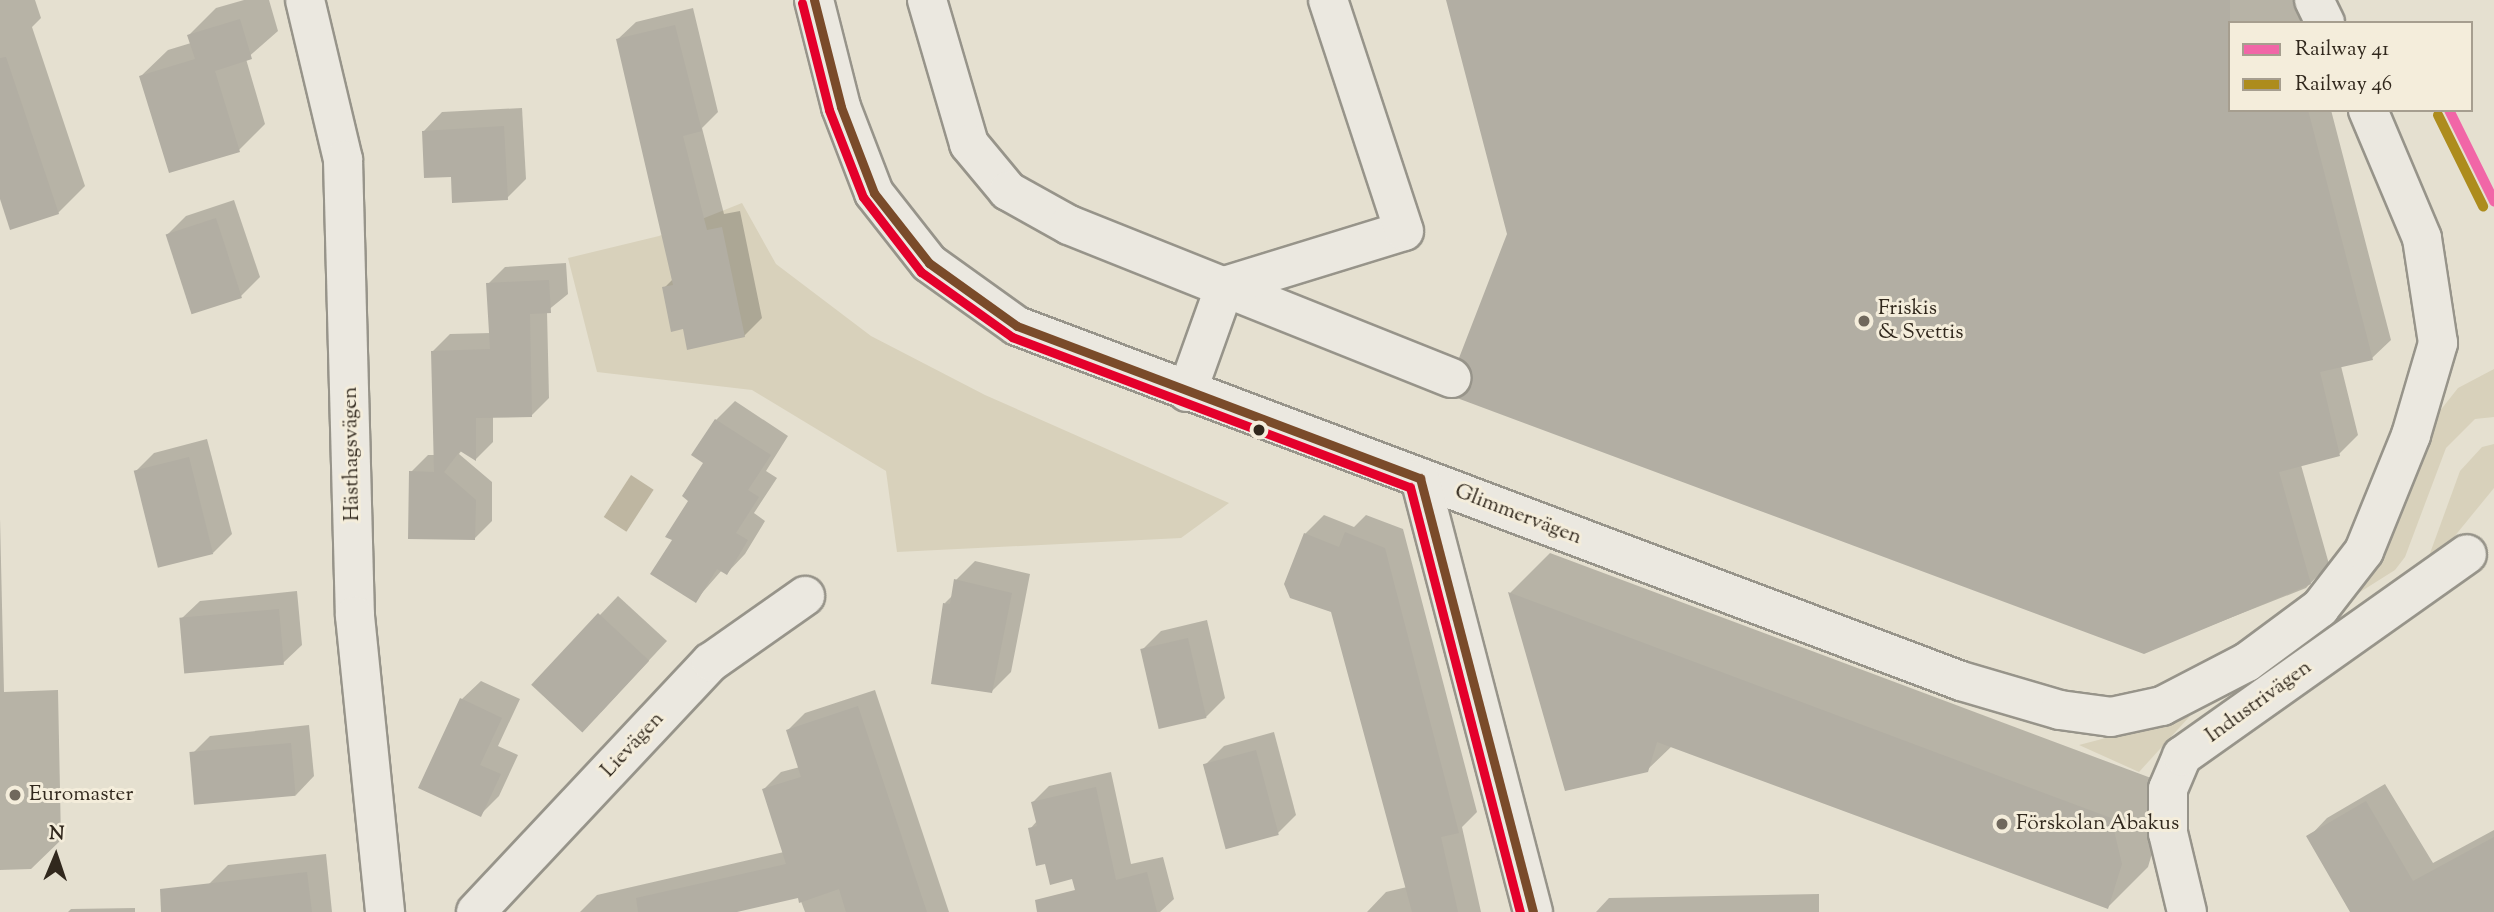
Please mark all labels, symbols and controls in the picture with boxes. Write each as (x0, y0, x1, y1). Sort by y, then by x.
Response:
legend (2228, 21, 2473, 112)
text: Railway 41 (2295, 35, 2389, 65)
text: Railway 46 (2295, 70, 2392, 100)
place label: Friskis & Svettis (1878, 296, 1964, 346)
marker: Friskis & Svettis (1856, 313, 1872, 329)
street label: Hästhagsvägen (338, 386, 366, 522)
unlabelled marker (1252, 423, 1266, 437)
street label: Glimmervägen (1451, 479, 1585, 551)
street label: Industrivägen (2201, 655, 2317, 749)
street label: Lievägen (596, 707, 670, 783)
place label: Euromaster (29, 782, 133, 808)
marker: Euromaster (7, 787, 23, 803)
place label: Förskolan Abakus (2016, 811, 2179, 837)
marker: Förskolan Abakus (1994, 816, 2010, 832)
north arrow (21, 821, 91, 891)
text: N (49, 821, 65, 848)

